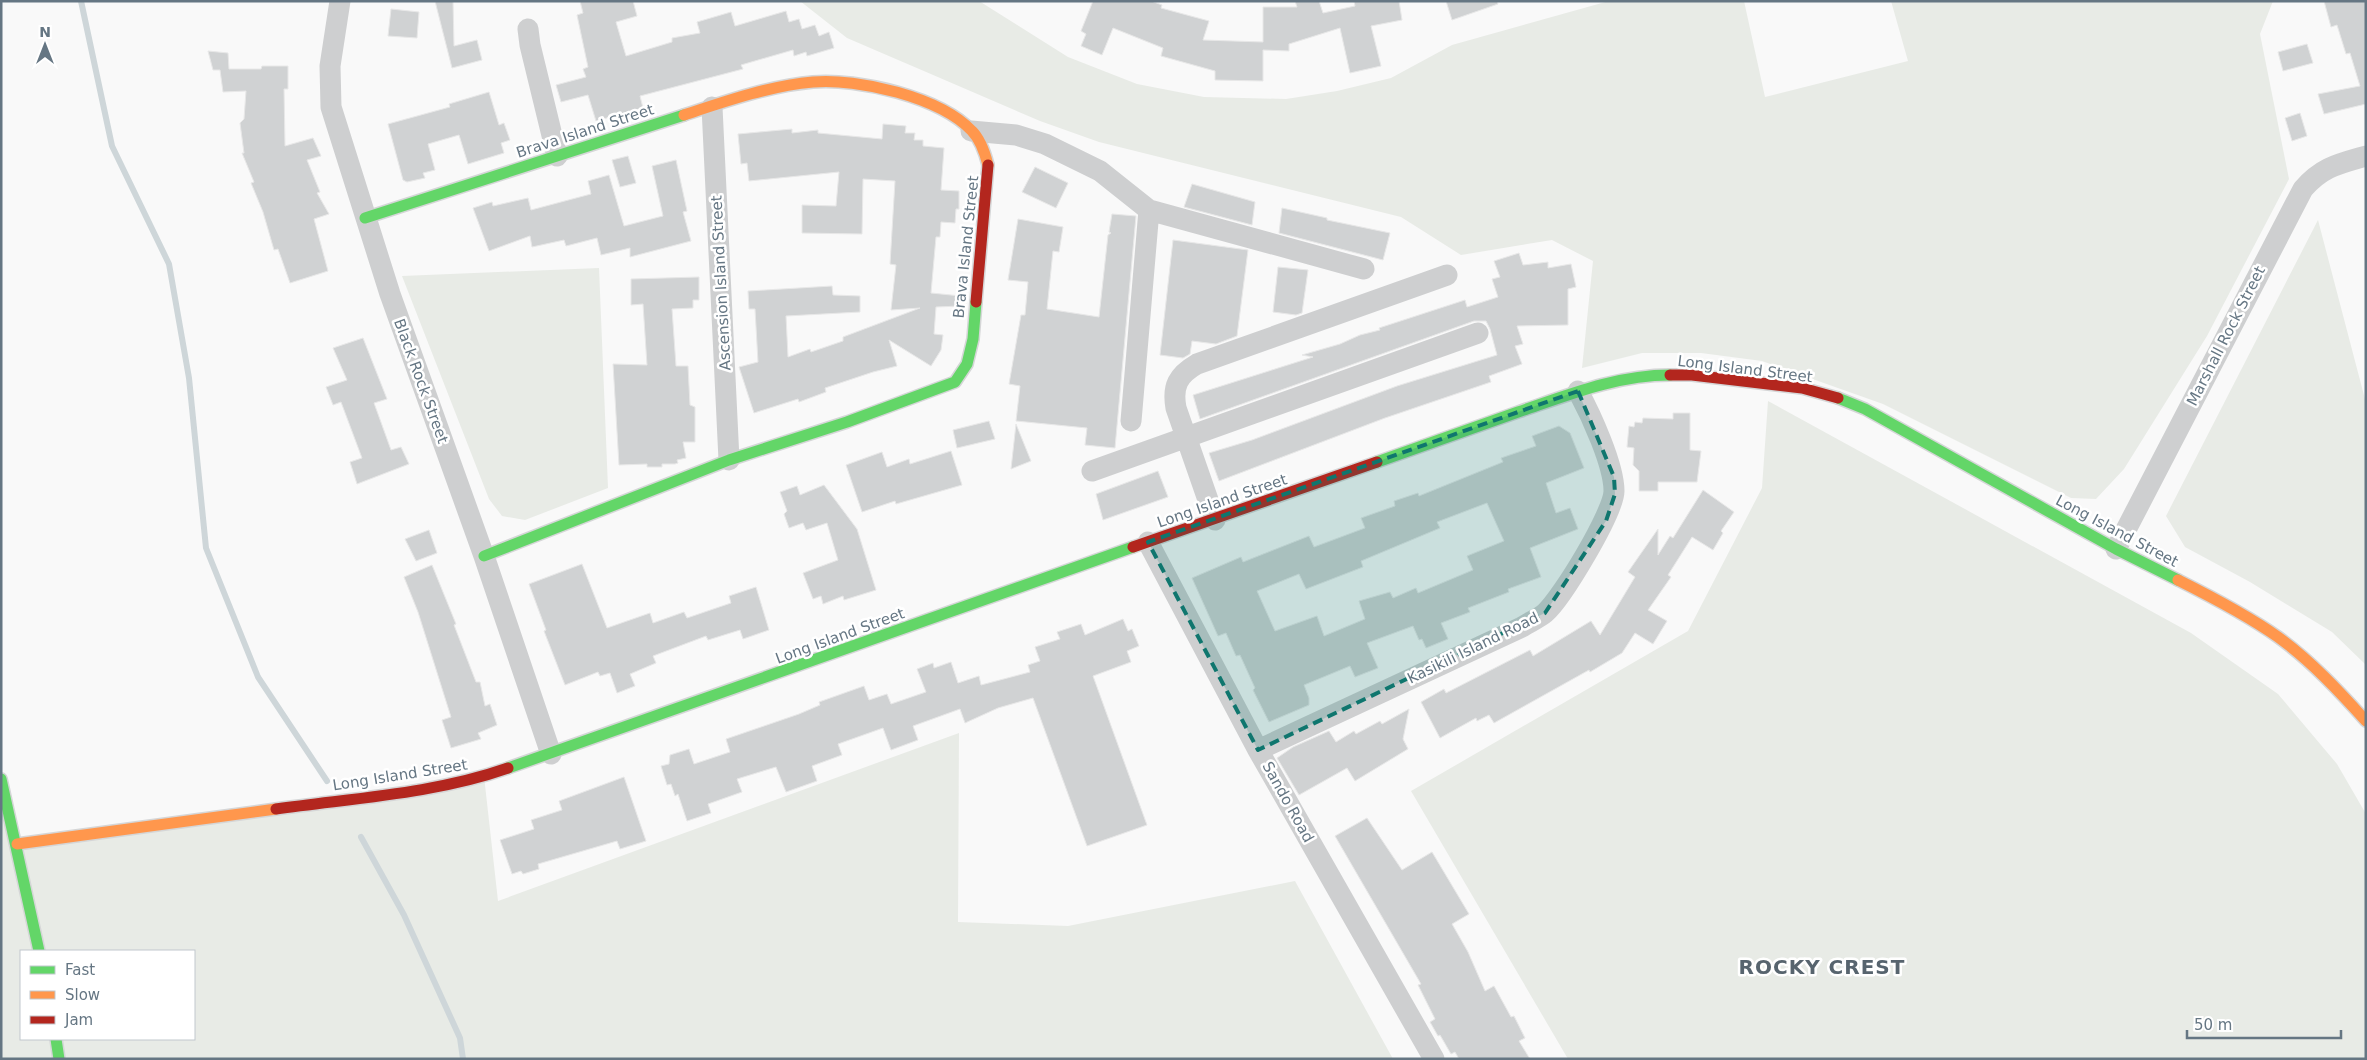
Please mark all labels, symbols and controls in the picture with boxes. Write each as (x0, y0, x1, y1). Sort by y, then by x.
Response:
north arrow (20, 20, 70, 70)
text: N (39, 24, 51, 40)
street label: Brava Island Street (514, 100, 656, 162)
street label: Brava Island Street (950, 175, 982, 319)
street label: Ascension Island Street (707, 195, 735, 371)
street label: Marshall Rock Street (2183, 263, 2269, 409)
street label: Black Rock Street (390, 316, 452, 446)
street label: Long Island Street (1676, 352, 1814, 386)
street label: Long Island Street (1155, 470, 1289, 532)
street label: Long Island Street (2053, 491, 2181, 571)
street label: Long Island Street (773, 604, 907, 668)
street label: Kasikili Island Road (1404, 608, 1542, 688)
street label: Long Island Street (331, 755, 469, 795)
street label: Sando Road (1258, 759, 1318, 845)
legend (20, 950, 195, 1040)
district label: ROCKY CREST (1739, 955, 1905, 979)
text: Fast (65, 961, 95, 979)
text: Slow (65, 986, 100, 1004)
scale bar (2187, 1008, 2341, 1040)
text: Jam (64, 1011, 93, 1029)
text: 50 m (2194, 1016, 2232, 1034)

